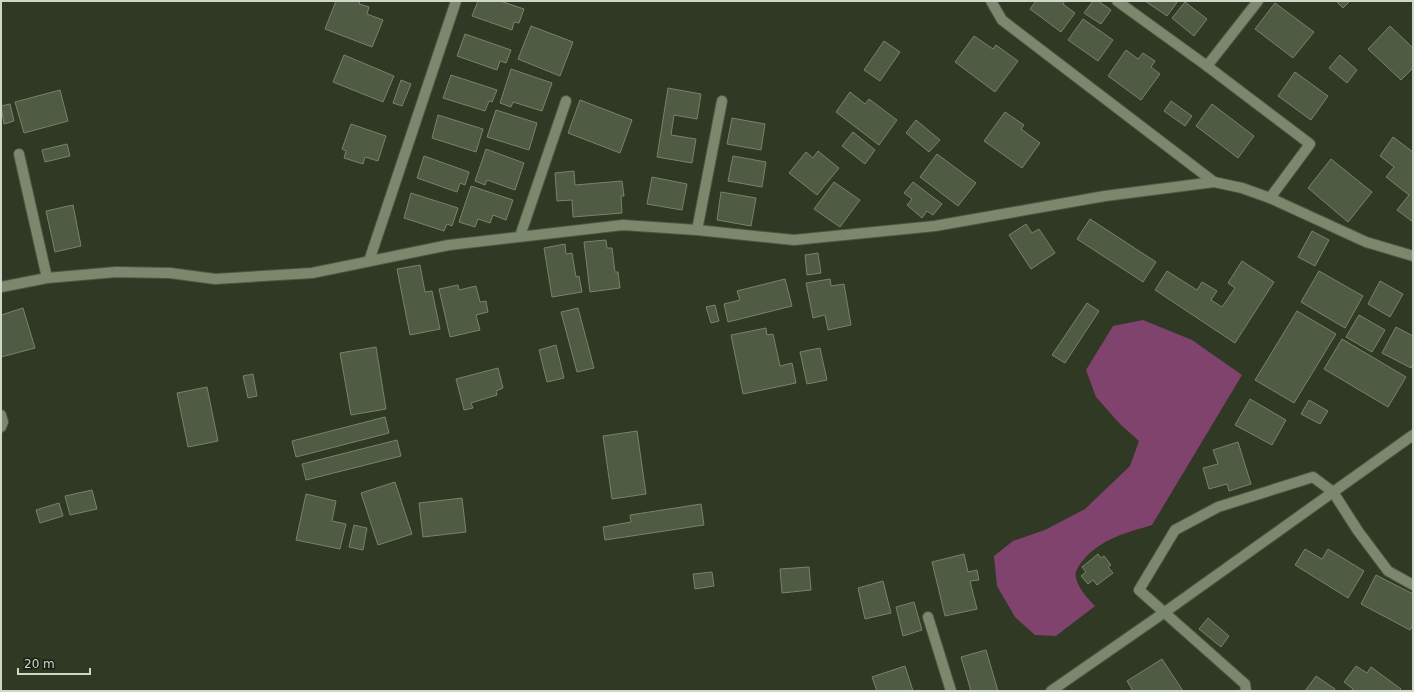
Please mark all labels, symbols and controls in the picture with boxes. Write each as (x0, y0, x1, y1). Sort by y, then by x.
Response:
scale bar (18, 650, 90, 676)
text: 20 m (24, 657, 55, 671)

